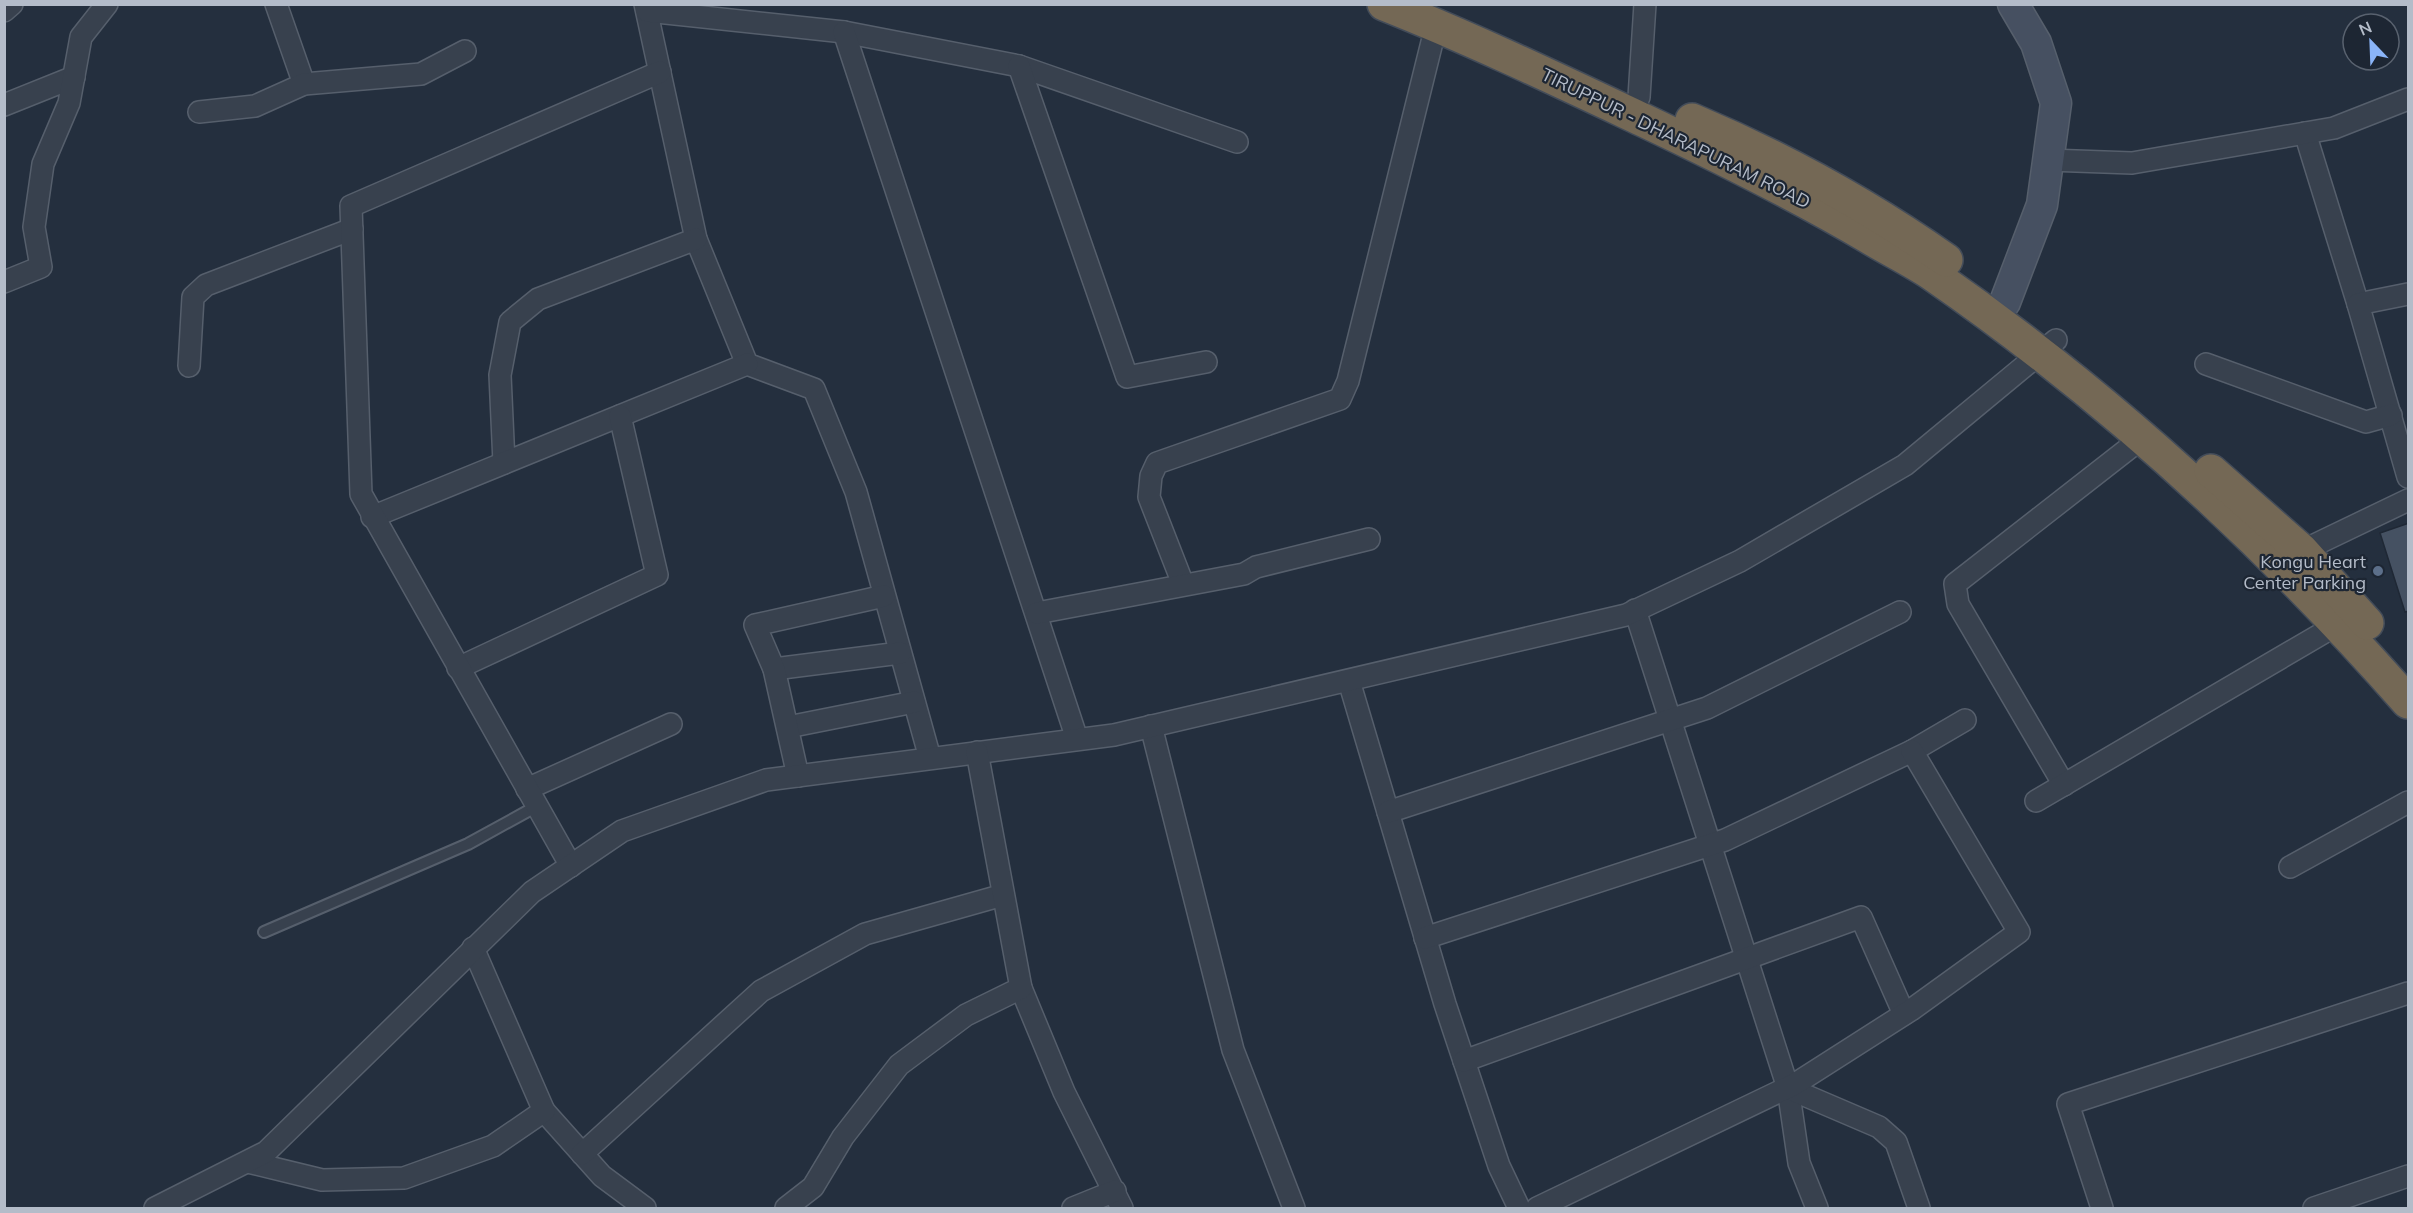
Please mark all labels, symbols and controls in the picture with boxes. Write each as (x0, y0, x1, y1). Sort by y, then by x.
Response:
north arrow (2341, 12, 2401, 72)
text: N (2356, 17, 2375, 40)
street label: TIRUPPUR - DHARAPURAM ROAD (1538, 63, 1814, 213)
place label: Kongu Heart Center Parking (2243, 550, 2366, 594)
marker: Kongu Heart Center Parking (2371, 564, 2385, 578)

